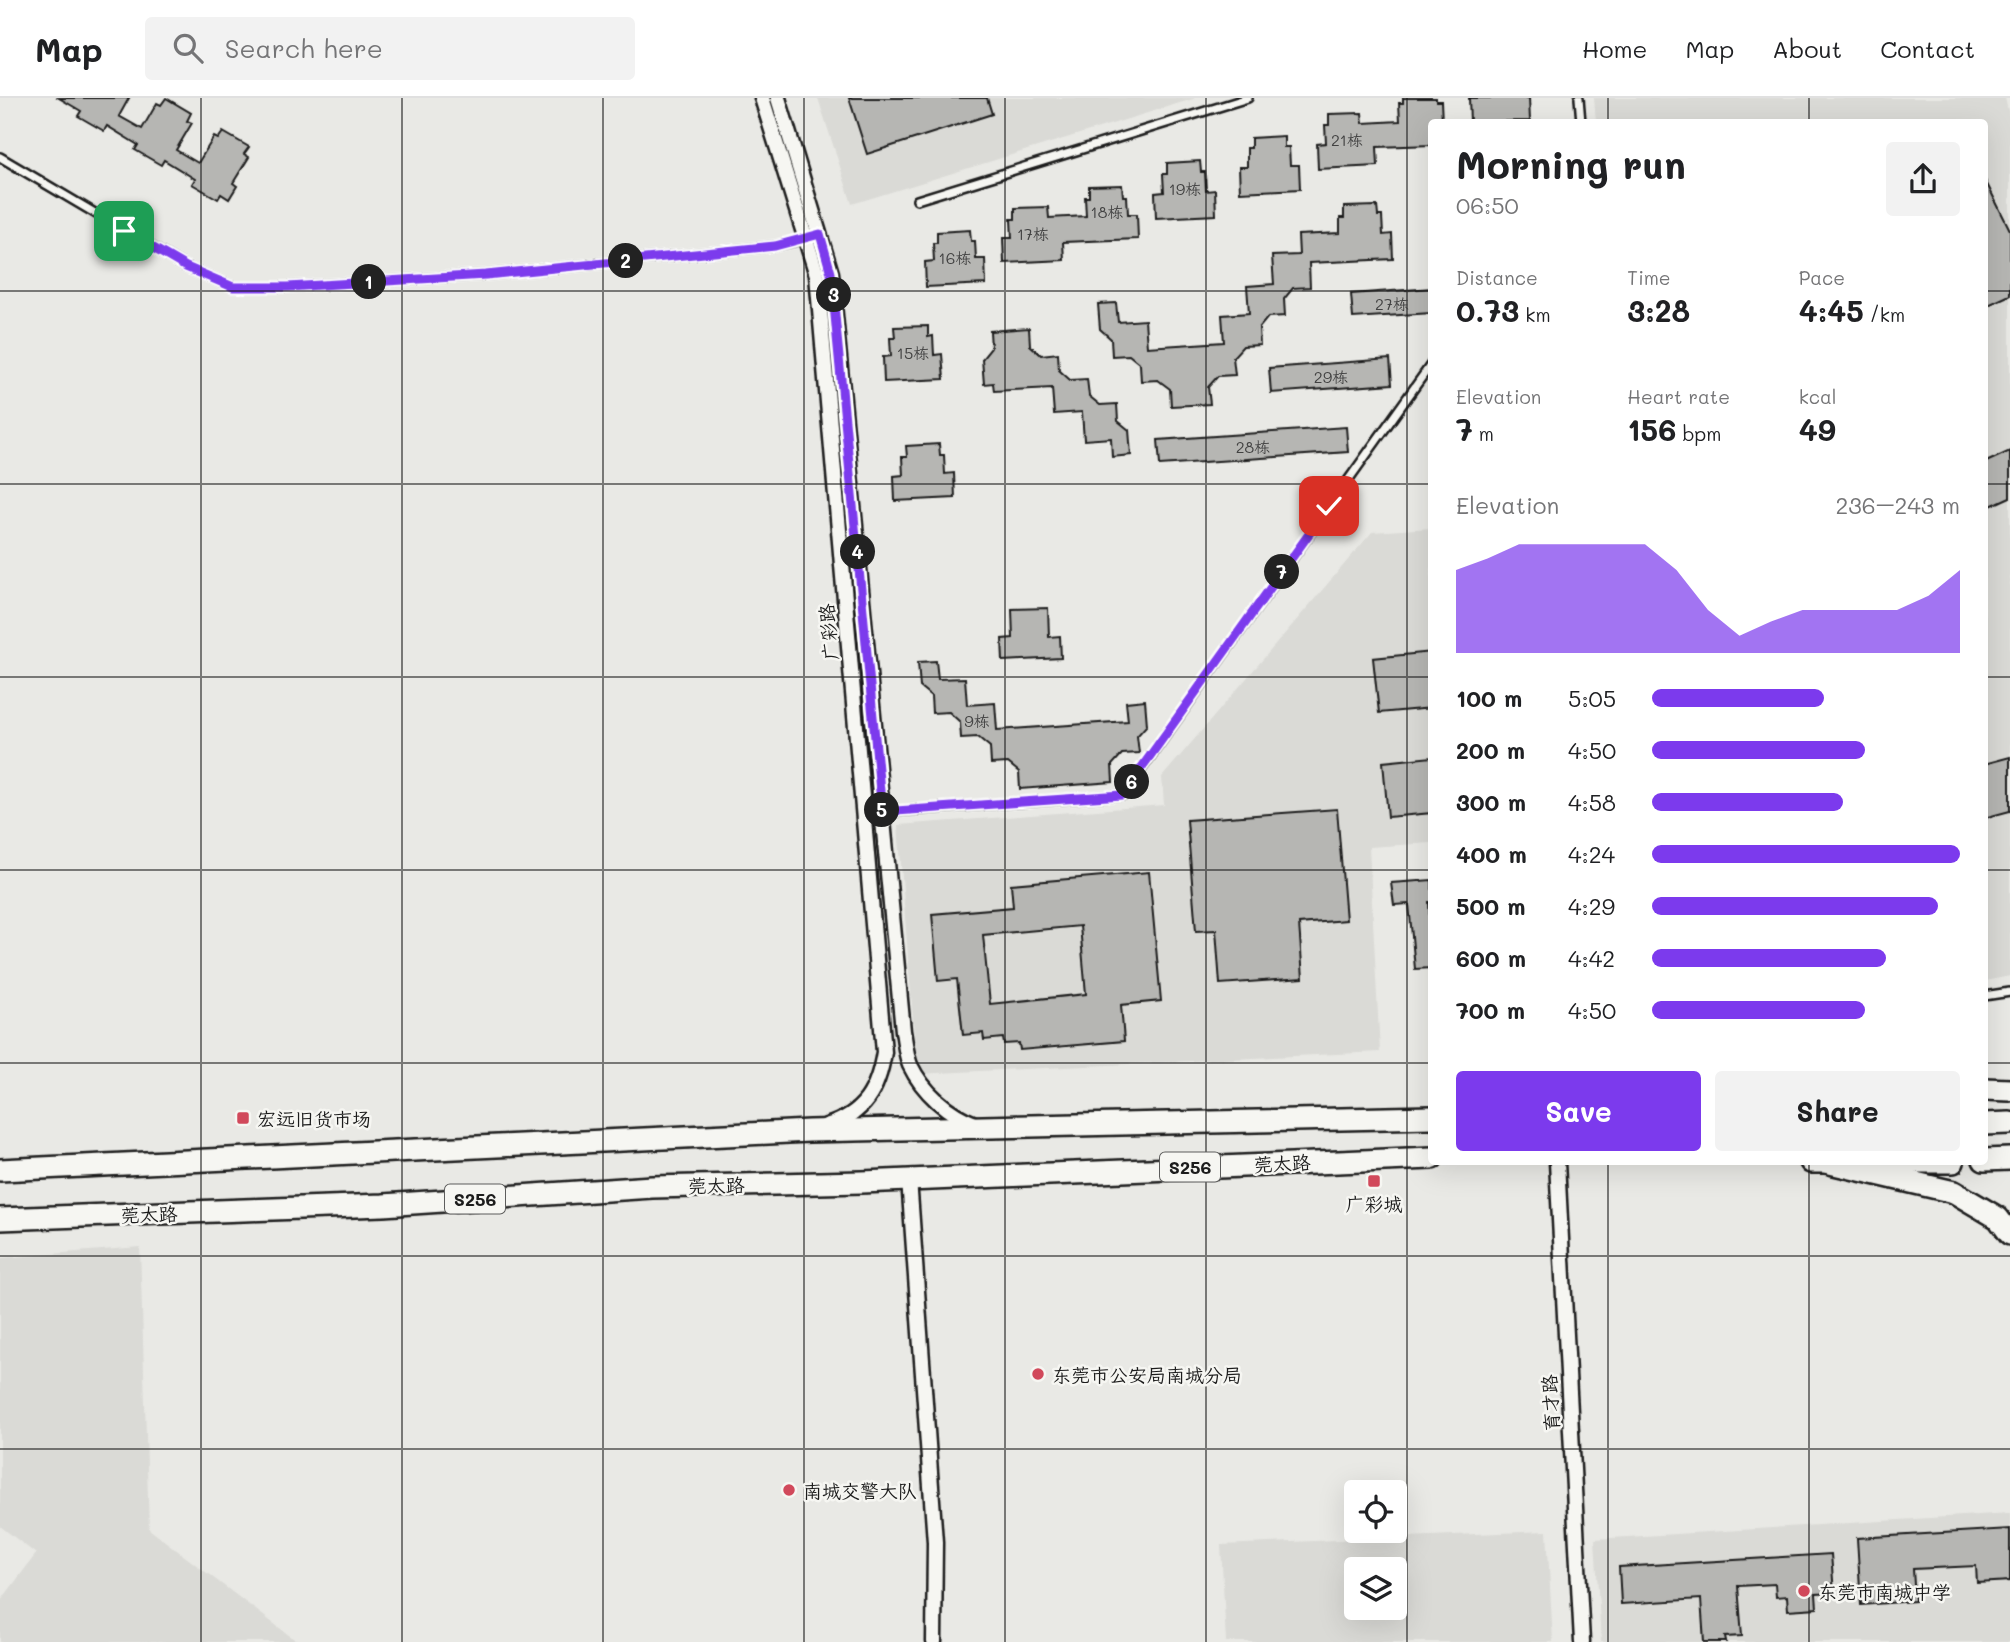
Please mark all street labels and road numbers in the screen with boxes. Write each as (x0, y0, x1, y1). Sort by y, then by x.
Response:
street label: 广彩路 (813, 603, 843, 661)
street label: 莞太路 (1253, 1149, 1311, 1177)
road number: S256 (1160, 1152, 1220, 1182)
street label: 莞太路 (687, 1172, 745, 1198)
road number: S256 (445, 1184, 505, 1214)
street label: 莞太路 (120, 1201, 178, 1227)
street label: 育才路 (1536, 1374, 1564, 1432)

